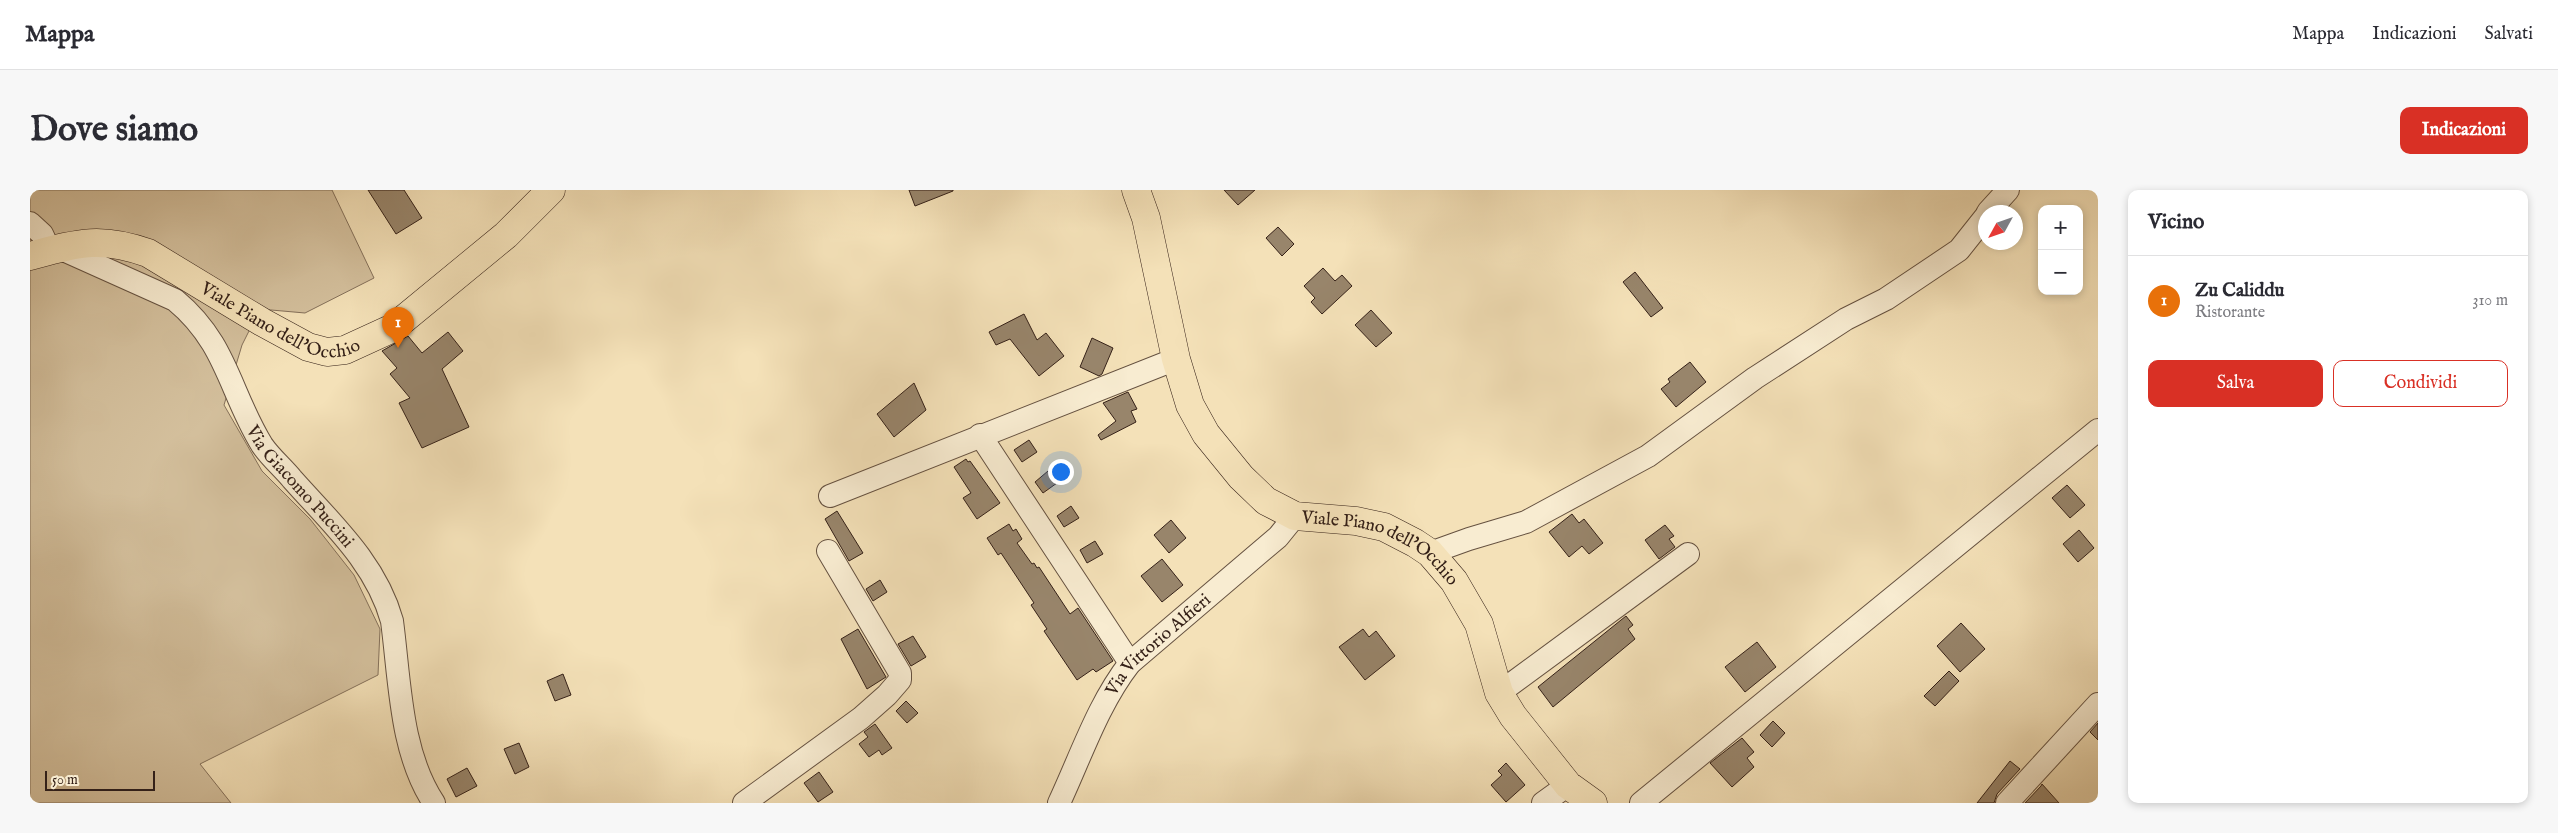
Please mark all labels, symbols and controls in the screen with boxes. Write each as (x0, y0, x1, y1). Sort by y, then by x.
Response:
text: Mappa (25, 19, 94, 50)
text: Mappa (2292, 23, 2344, 46)
text: Indicazioni (2372, 23, 2457, 46)
text: Salvati (2485, 23, 2533, 46)
button: Indicazioni (2400, 107, 2528, 154)
text: Dove siamo (30, 108, 198, 153)
north arrow (1978, 205, 2023, 250)
map controls (2038, 205, 2083, 295)
button: + (2038, 205, 2083, 250)
text: Vicino (2148, 209, 2204, 236)
button: − (2038, 250, 2083, 295)
street label: Viale Piano dell'Occhio (195, 277, 365, 365)
text: Zu Caliddu (2195, 279, 2284, 303)
text: 1 (2161, 291, 2167, 311)
text: 310 m (2472, 291, 2508, 311)
text: Ristorante (2195, 303, 2265, 323)
pin: 1 (382, 307, 414, 348)
button: Salva (2148, 360, 2323, 407)
button: Condividi (2333, 360, 2508, 407)
street label: Via Giacomo Puccini (240, 421, 359, 553)
your location (1048, 459, 1074, 485)
street label: Viale Piano dell'Occhio (1300, 507, 1463, 591)
street label: Via Vittorio Alfieri (1100, 589, 1216, 701)
scale bar (45, 768, 155, 791)
text: 50 m (52, 771, 78, 789)

